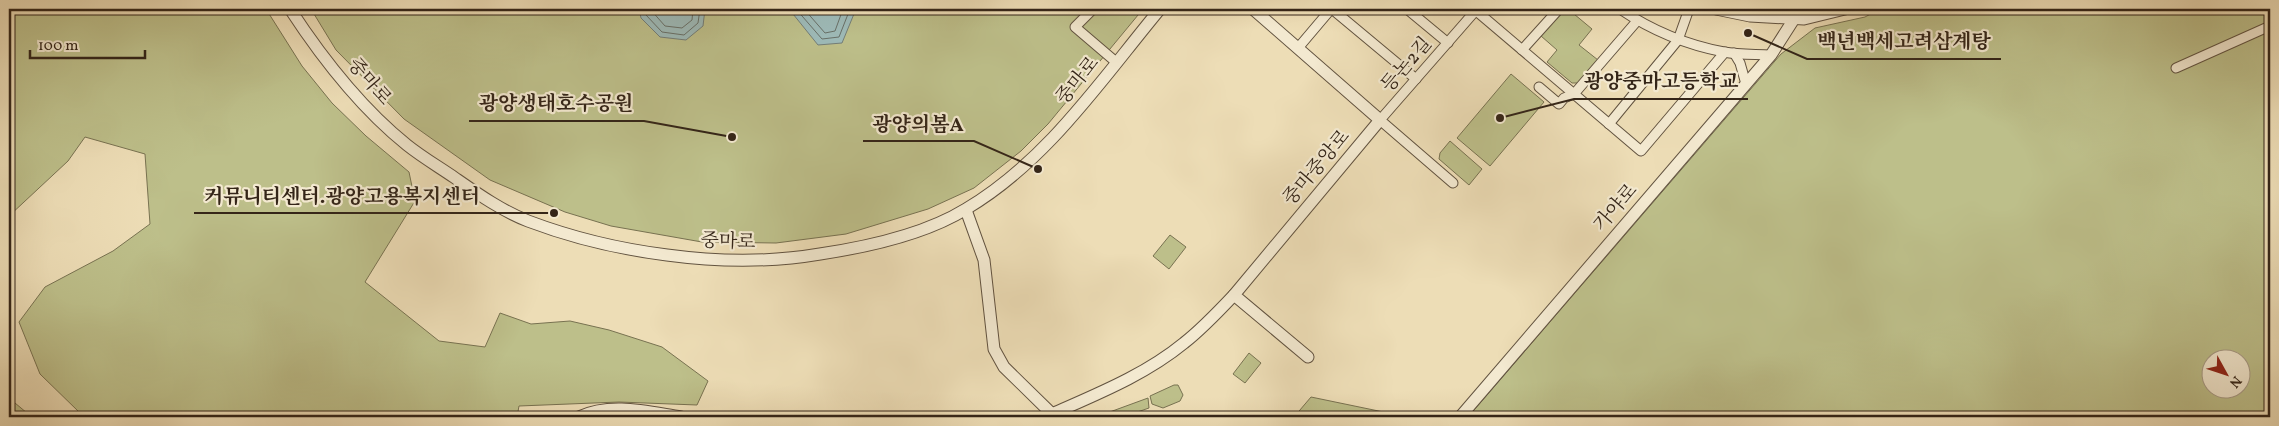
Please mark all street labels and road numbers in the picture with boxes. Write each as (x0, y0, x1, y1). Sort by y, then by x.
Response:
street label: 등논2길 (1376, 32, 1438, 98)
street label: 중마로 (1051, 51, 1105, 111)
street label: 중마로 (341, 53, 397, 111)
street label: 중마중앙로 (1278, 124, 1356, 212)
street label: 가야로 (1588, 179, 1644, 237)
street label: 중마로 (700, 228, 756, 256)

